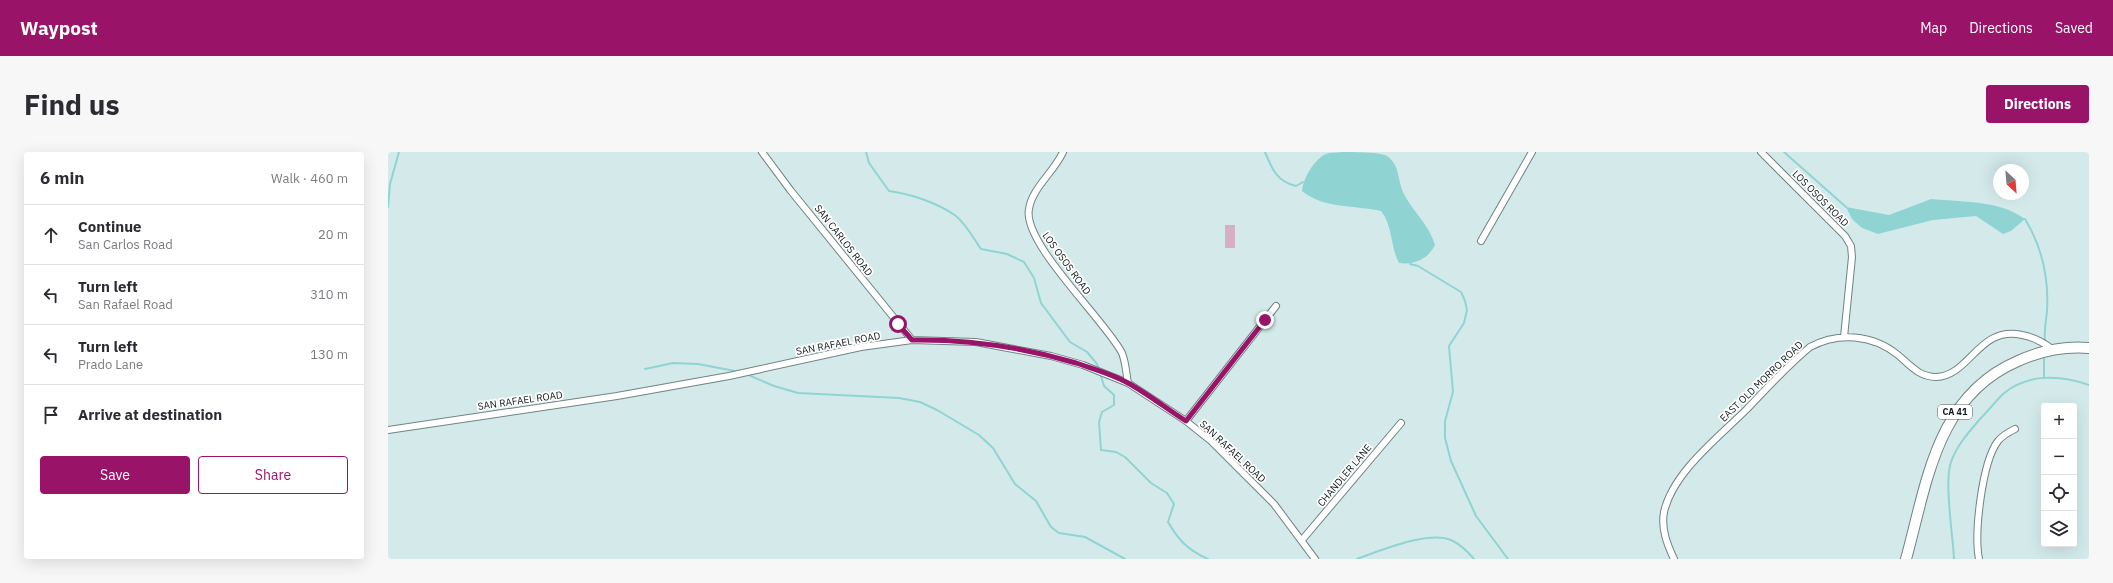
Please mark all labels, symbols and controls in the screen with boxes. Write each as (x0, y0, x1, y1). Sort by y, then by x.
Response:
text: Waypost (20, 16, 98, 40)
text: Map (1920, 19, 1947, 37)
text: Directions (1969, 19, 2033, 37)
text: Saved (2055, 19, 2093, 37)
button: Directions (1986, 85, 2089, 123)
text: Find us (24, 86, 120, 123)
north arrow (1993, 164, 2029, 200)
text: 6 min (40, 167, 84, 189)
street label: LOS OSOS ROAD (1790, 167, 1852, 229)
text: Walk · 460 m (271, 170, 348, 187)
street label: SAN CARLOS ROAD (812, 202, 876, 279)
text: Continue (78, 217, 142, 236)
icon: ahead (40, 224, 62, 246)
text: 20 m (318, 226, 348, 243)
street label: LOS OSOS ROAD (1039, 229, 1094, 297)
text: San Carlos Road (78, 236, 173, 253)
text: Turn left (78, 277, 138, 296)
icon: left (40, 284, 62, 306)
text: 310 m (310, 286, 348, 303)
text: San Rafael Road (78, 296, 173, 313)
route end (1256, 311, 1274, 329)
route start (889, 315, 907, 333)
street label: SAN RAFAEL ROAD (795, 329, 882, 358)
text: Turn left (78, 337, 138, 356)
street label: EAST OLD MORRO ROAD (1717, 338, 1806, 425)
icon: left (40, 344, 62, 366)
text: 130 m (310, 346, 348, 363)
text: Prado Lane (78, 356, 143, 373)
street label: SAN RAFAEL ROAD (477, 388, 564, 413)
map controls (2041, 403, 2077, 547)
button: + (2041, 403, 2077, 439)
icon: arrive (40, 404, 62, 426)
text: Arrive at destination (78, 405, 222, 424)
road number: CA 41 (1938, 405, 1972, 419)
street label: SAN RAFAEL ROAD (1197, 417, 1269, 485)
button: − (2041, 439, 2077, 475)
street label: CHANDLER LANE (1314, 441, 1374, 509)
button: Save (40, 456, 190, 494)
button: Share (198, 456, 348, 494)
button: locate (2041, 475, 2077, 511)
button: layers (2041, 511, 2077, 547)

